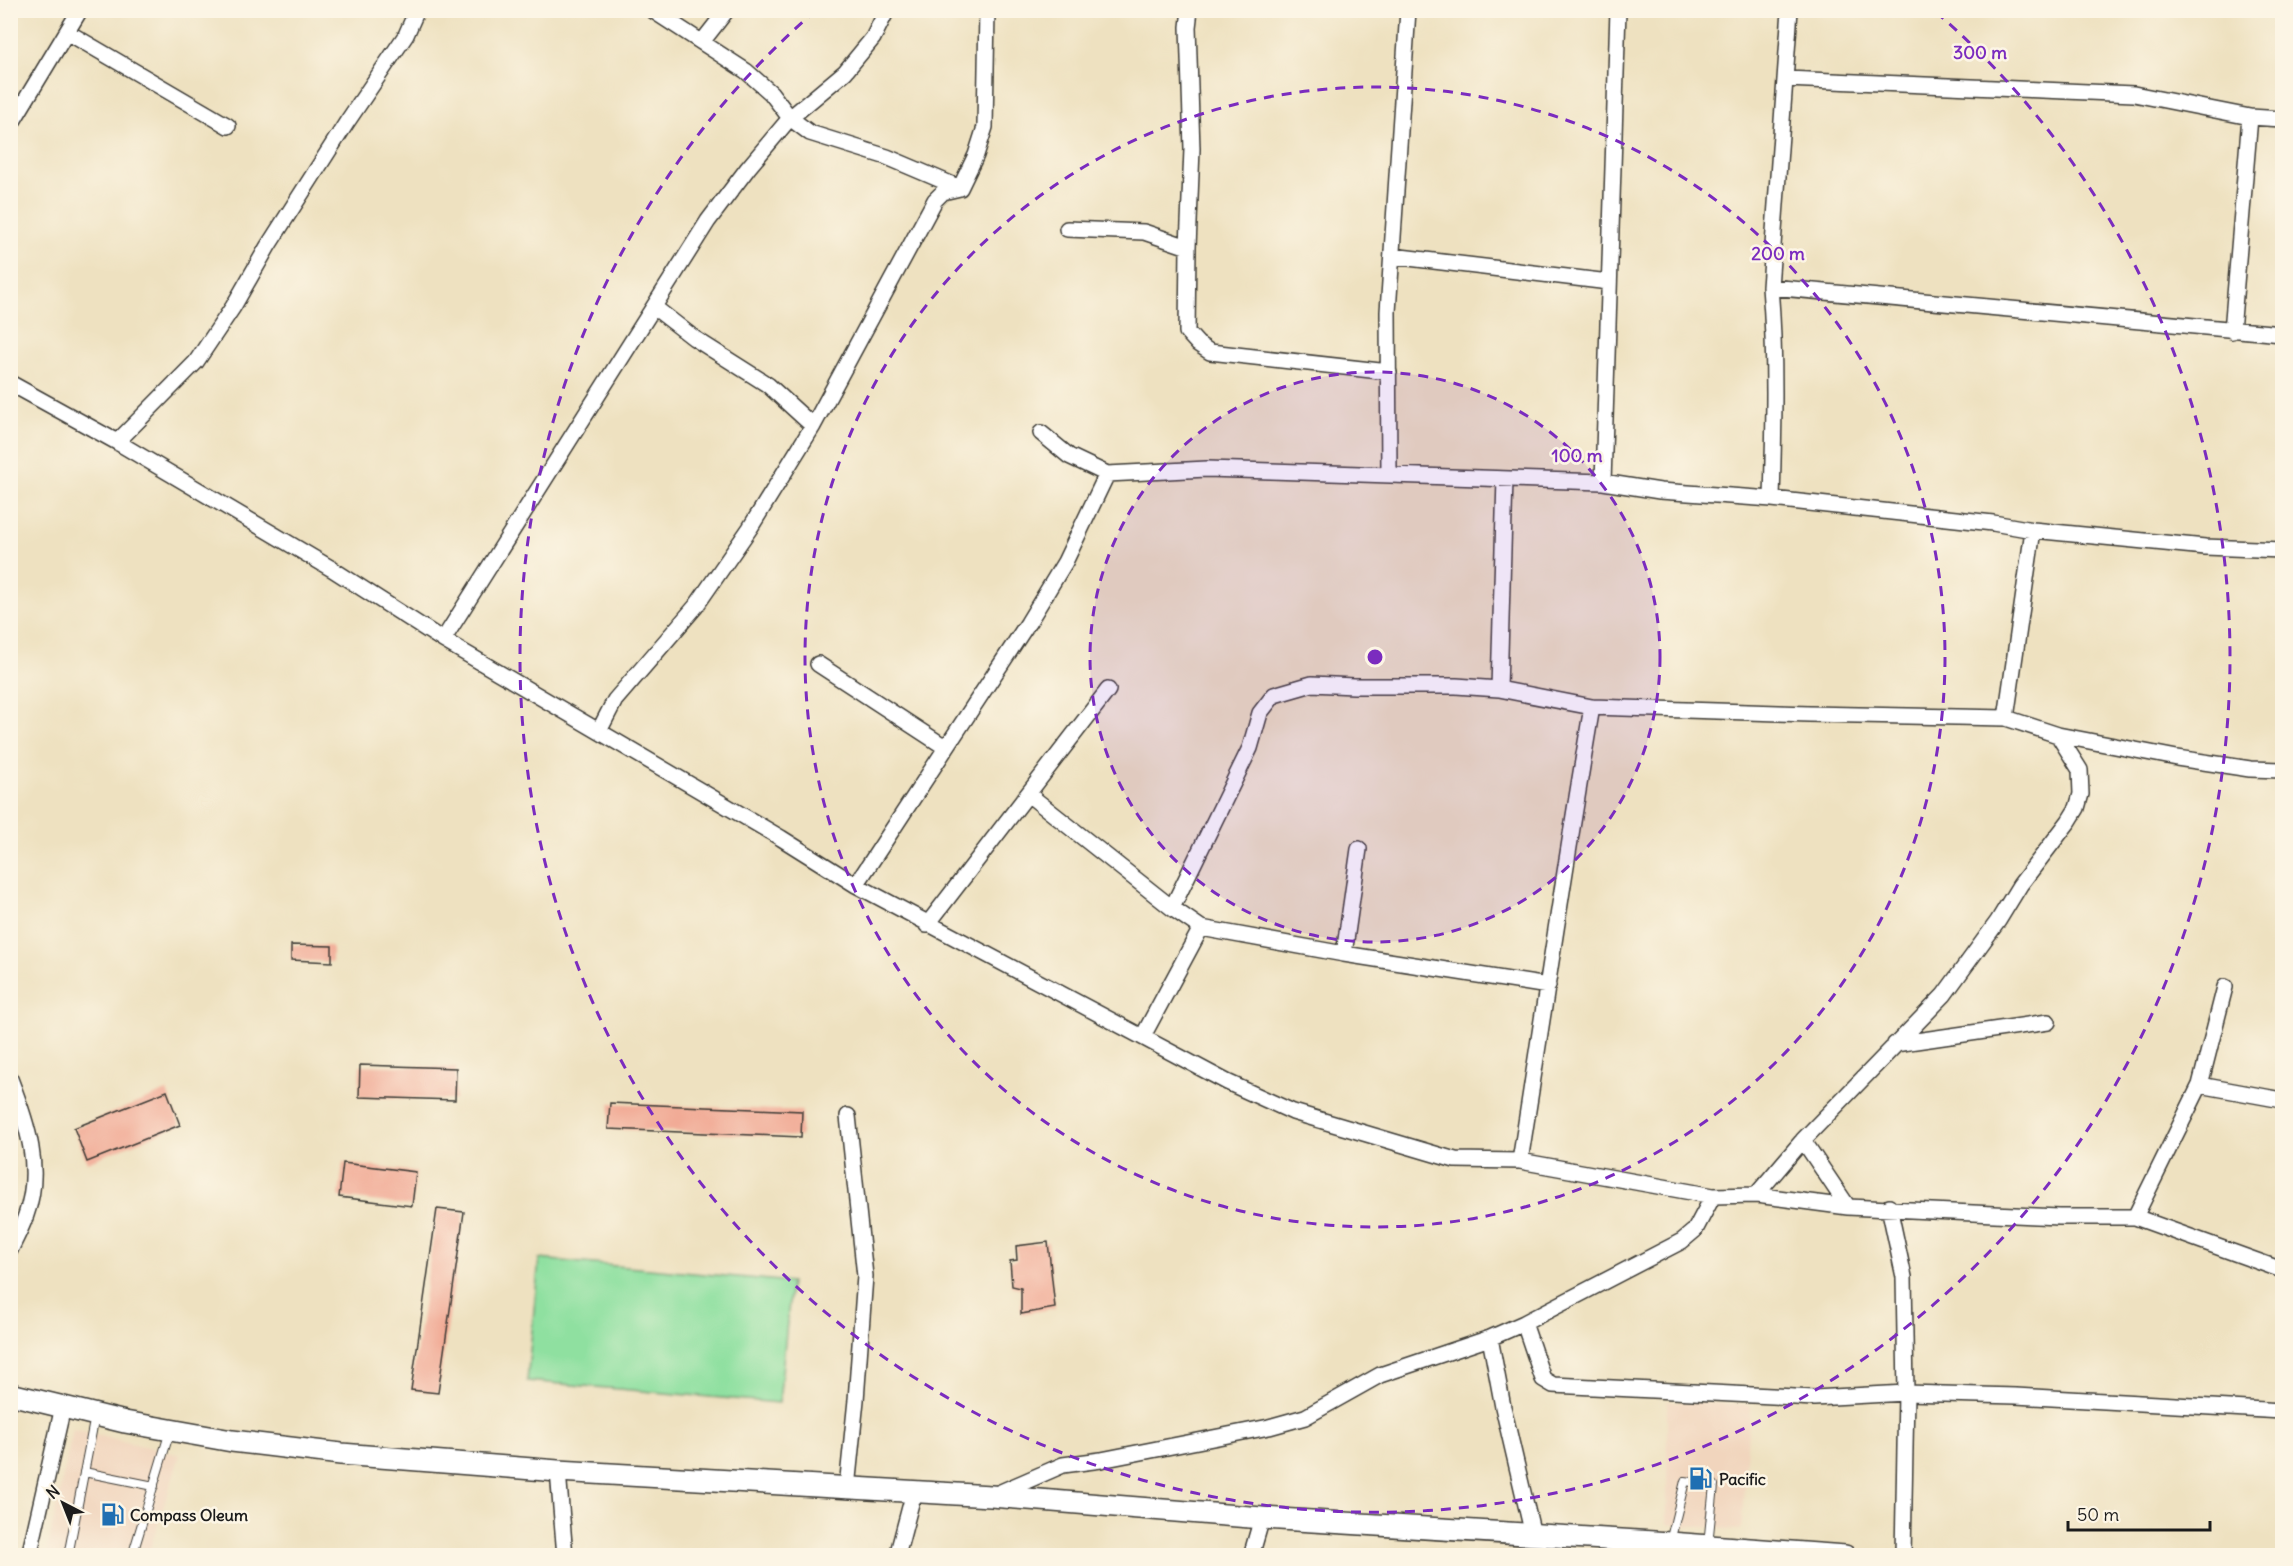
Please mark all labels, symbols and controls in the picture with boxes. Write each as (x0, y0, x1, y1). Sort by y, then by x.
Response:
text: 300 m (1953, 41, 2007, 64)
text: 200 m (1751, 242, 1805, 265)
text: 100 m (1552, 444, 1603, 467)
centre of rings (1365, 647, 1385, 667)
fuel station icon: Pacific (1688, 1466, 1714, 1492)
place label: Pacific (1719, 1469, 1766, 1489)
north arrow (33, 1473, 93, 1533)
text: N (42, 1481, 64, 1503)
scale bar (2068, 1494, 2210, 1532)
fuel station icon: Compass Oleum (99, 1502, 125, 1528)
text: 50 m (2077, 1503, 2119, 1526)
place label: Compass Oleum (130, 1505, 248, 1526)

